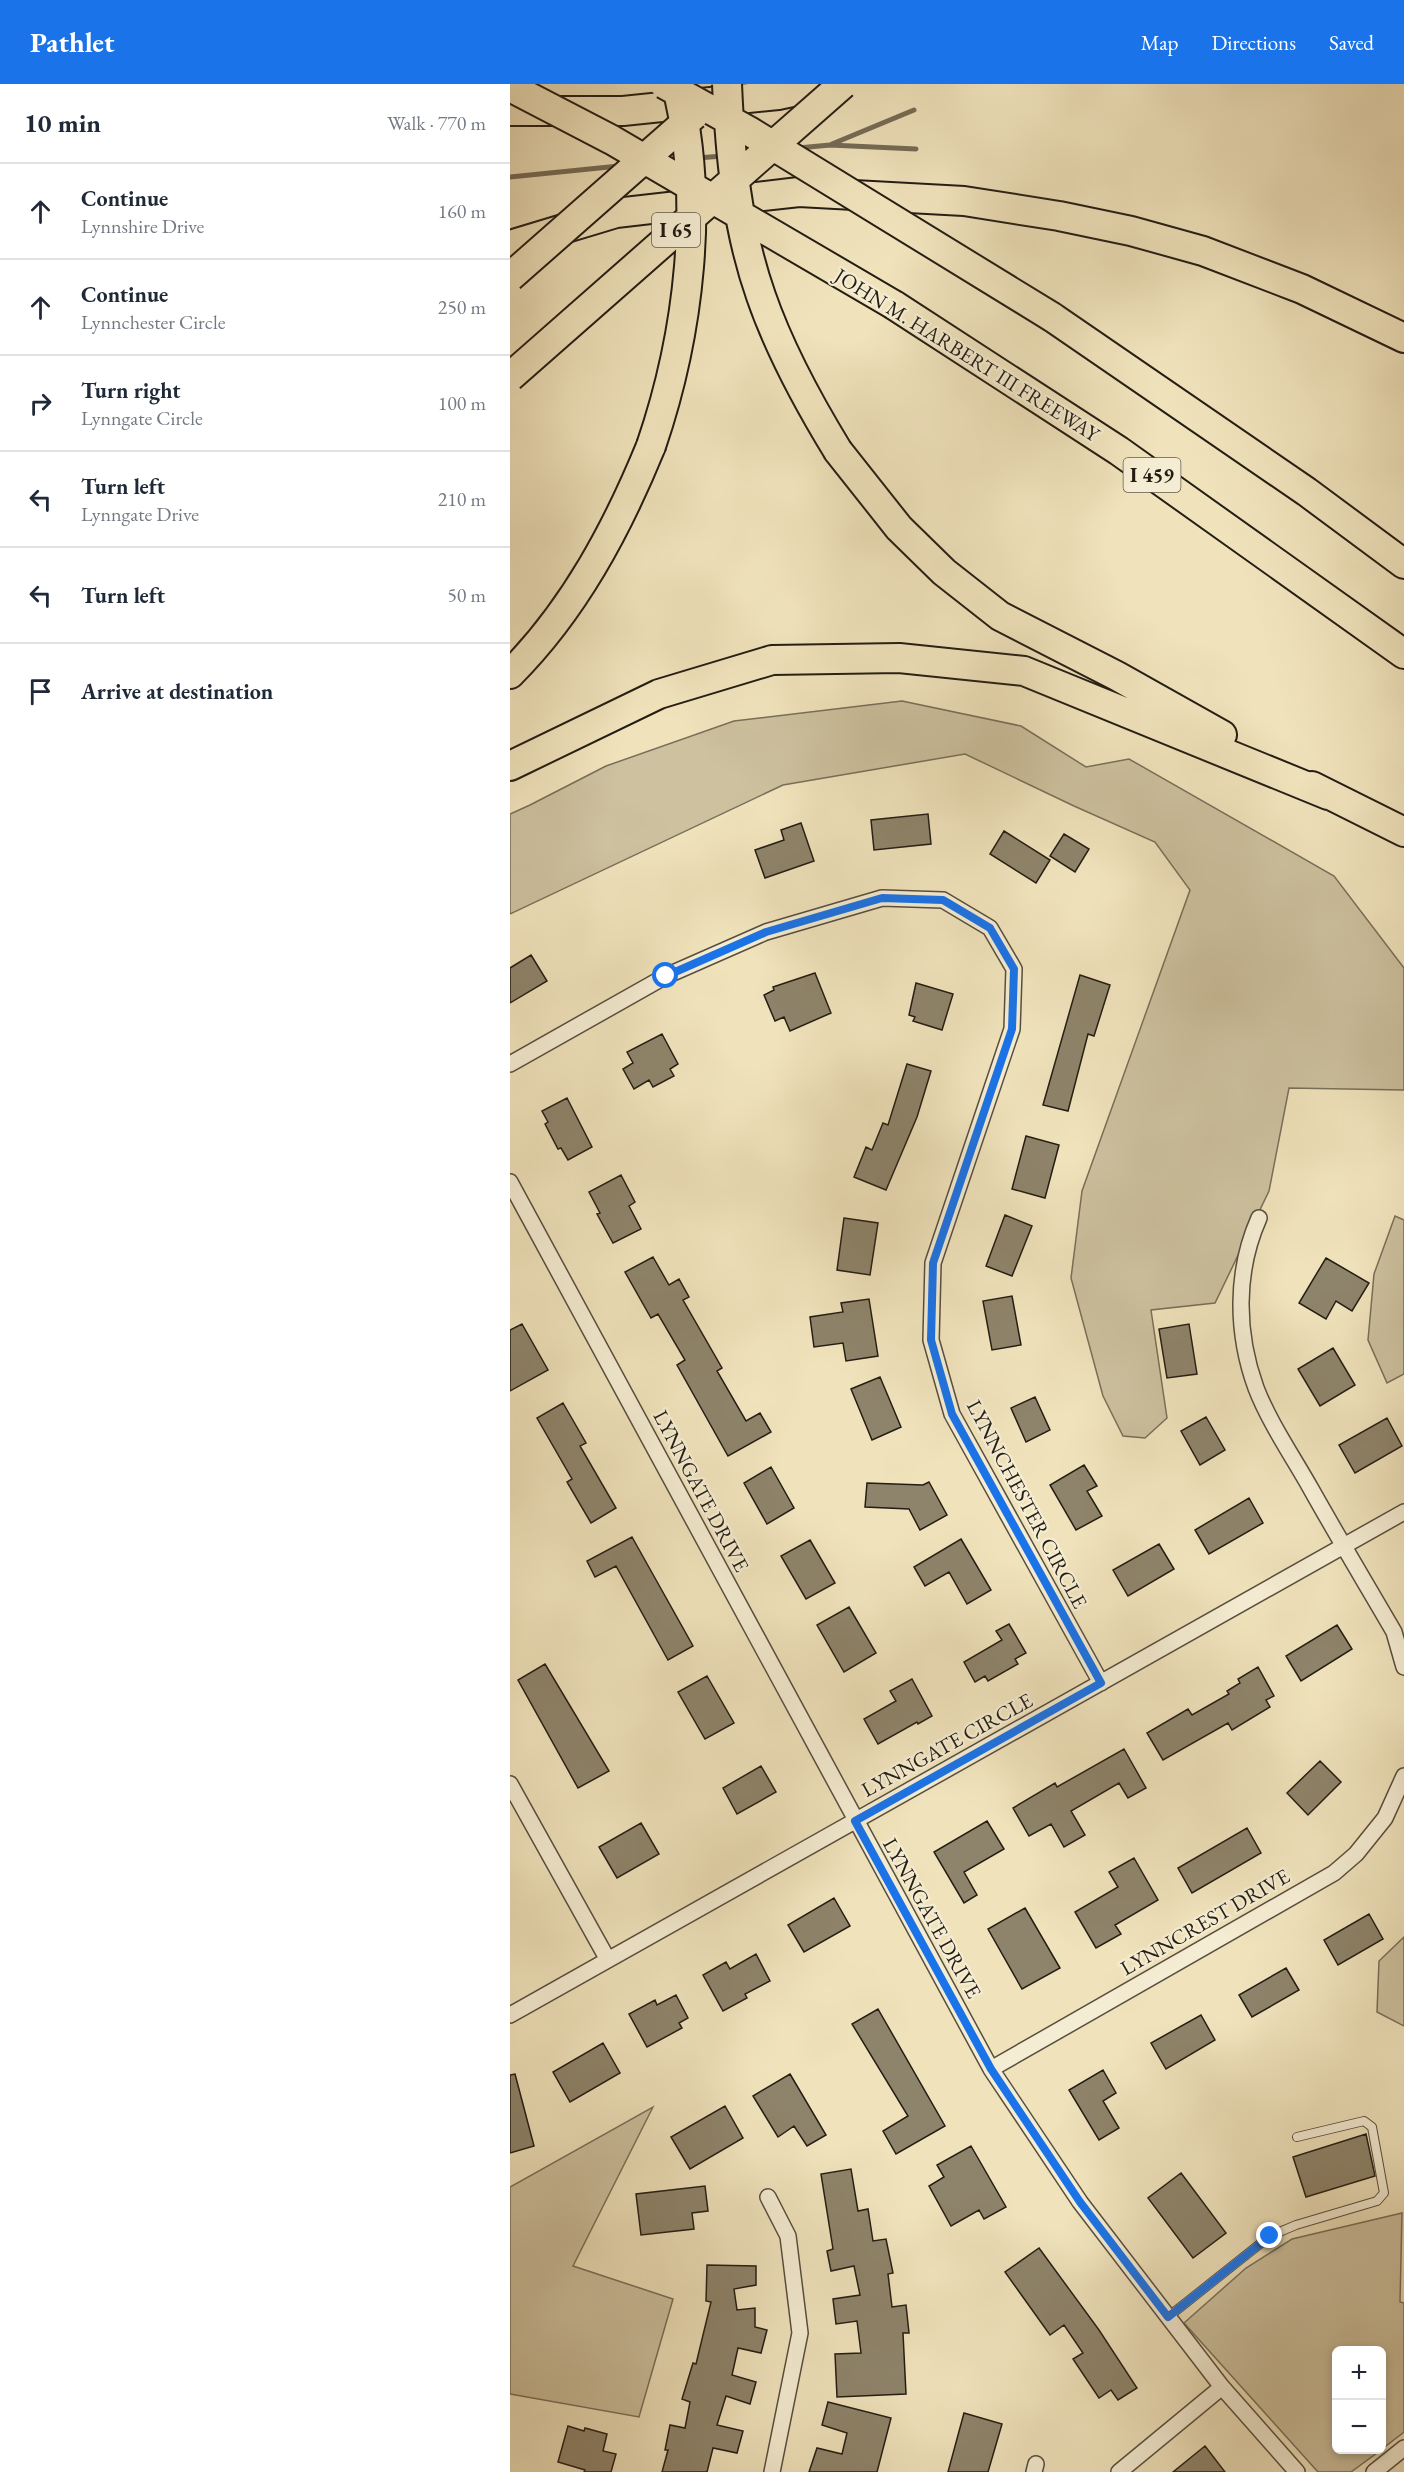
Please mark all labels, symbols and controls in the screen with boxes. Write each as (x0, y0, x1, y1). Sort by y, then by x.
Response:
text: Pathlet (30, 24, 114, 60)
text: Map (1141, 29, 1178, 56)
text: Directions (1211, 29, 1296, 56)
text: Saved (1329, 29, 1374, 56)
text: 10 min (24, 106, 101, 140)
text: Walk · 770 m (387, 110, 486, 136)
text: Continue (81, 184, 168, 213)
icon: ahead (24, 195, 57, 228)
text: 160 m (438, 198, 486, 224)
text: Lynnshire Drive (81, 213, 204, 239)
road number: I 65 (652, 213, 700, 247)
street label: JOHN M. HARBERT III FREEWAY (828, 261, 1106, 448)
text: Continue (81, 280, 168, 309)
icon: ahead (24, 291, 57, 324)
text: 250 m (438, 294, 486, 320)
text: Lynnchester Circle (81, 309, 226, 335)
text: Turn right (81, 376, 180, 405)
icon: right (24, 387, 57, 420)
text: 100 m (438, 390, 486, 416)
text: Lynngate Circle (81, 405, 203, 431)
road number: I 459 (1124, 458, 1180, 492)
text: Turn left (81, 472, 165, 501)
icon: left (24, 483, 57, 516)
text: 210 m (438, 486, 486, 512)
text: Lynngate Drive (81, 501, 199, 527)
icon: left (24, 579, 57, 612)
text: Turn left (81, 581, 165, 610)
text: 50 m (447, 582, 486, 608)
icon: arrive (24, 675, 57, 708)
text: Arrive at destination (81, 677, 273, 706)
route start (652, 962, 678, 988)
street label: LYNNCHESTER CIRCLE (961, 1395, 1094, 1613)
street label: LYNNGATE DRIVE (647, 1405, 756, 1576)
street label: LYNNGATE CIRCLE (856, 1686, 1037, 1803)
street label: LYNNGATE DRIVE (877, 1833, 988, 2003)
street label: LYNNCREST DRIVE (1115, 1862, 1294, 1981)
route end (1256, 2222, 1282, 2248)
map controls (1332, 2346, 1386, 2454)
button: + (1332, 2346, 1386, 2400)
button: − (1332, 2400, 1386, 2454)

